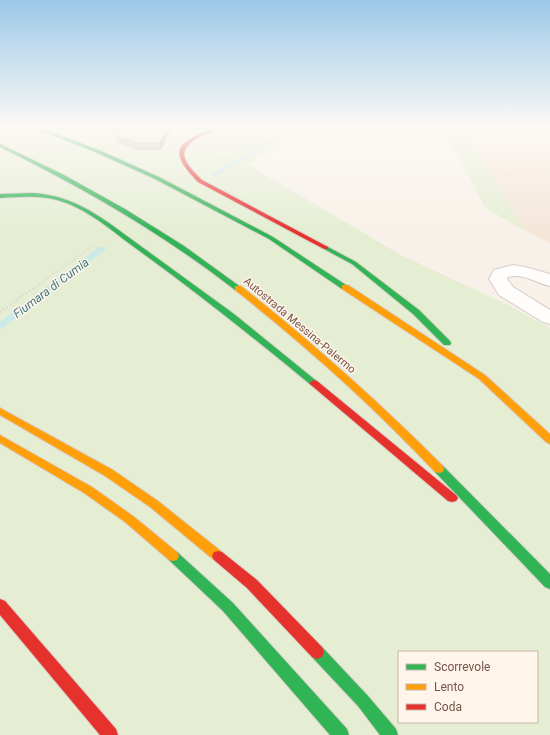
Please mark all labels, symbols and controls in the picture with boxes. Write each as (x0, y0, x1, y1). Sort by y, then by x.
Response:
water label: Fiumara di Cumia (10, 255, 92, 321)
street label: Autostrada Messina-Palermo (241, 275, 358, 376)
legend (398, 651, 538, 723)
text: Scorrevole (434, 660, 490, 674)
text: Lento (434, 680, 464, 694)
text: Coda (434, 700, 462, 714)

